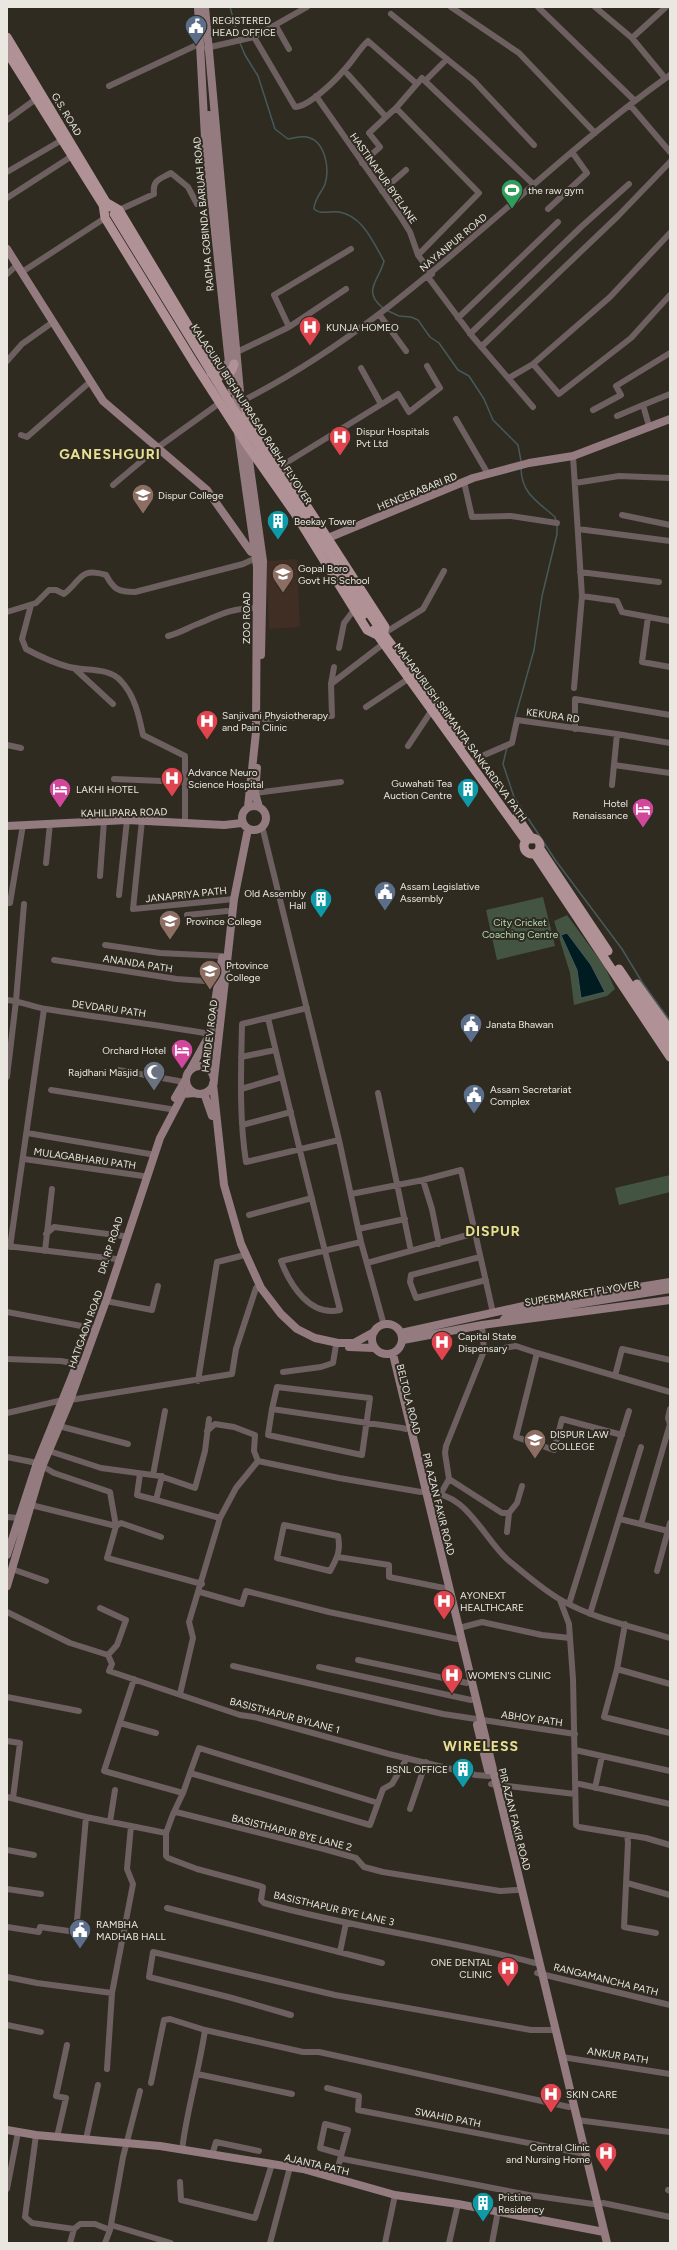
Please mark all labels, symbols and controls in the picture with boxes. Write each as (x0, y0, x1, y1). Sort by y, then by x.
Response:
public building icon: REGISTERED HEAD OFFICE (183, 13, 209, 46)
place label: REGISTERED HEAD OFFICE (212, 14, 276, 39)
street label: G.S. ROAD (49, 90, 85, 138)
street label: HASTINAPUR BYELANE (347, 130, 420, 226)
street label: RADHA GOBINDA BARUAH ROAD (190, 136, 217, 292)
sports icon: the raw gym (499, 177, 525, 210)
place label: the raw gym (528, 184, 584, 197)
street label: NAYANPUR ROAD (417, 210, 490, 274)
hospital icon: KUNJA HOMEO (297, 314, 323, 347)
place label: KUNJA HOMEO (326, 321, 399, 334)
street label: KALAGURU BISHNUPRASAD RABHA FLYOVER (188, 322, 315, 507)
hospital icon: Dispur Hospitals Pvt Ltd (327, 424, 353, 457)
place label: Dispur Hospitals Pvt Ltd (356, 425, 429, 450)
district label: GANESHGURI (59, 446, 161, 463)
street label: HENGERABARI RD (375, 469, 459, 513)
school or university icon: Dispur College (130, 482, 156, 515)
place label: Dispur College (158, 489, 224, 502)
building icon: Beekay Tower (265, 508, 291, 541)
place label: Beekay Tower (294, 515, 356, 528)
school or university icon: Gopal Boro Govt HS School (270, 561, 296, 594)
place label: Gopal Boro Govt HS School (298, 562, 370, 587)
street label: ZOO ROAD (240, 592, 253, 644)
street label: MAHAPURUSH SRIMANTA SANKARDEVA PATH (391, 640, 530, 824)
street label: KEKURA RD (525, 705, 581, 726)
hospital icon: Sanjivani Physiotherapy and Pain Clinic (194, 708, 220, 741)
place label: Sanjivani Physiotherapy and Pain Clinic (222, 709, 329, 734)
hospital icon: Advance Neuro Science Hospital (159, 765, 185, 798)
place label: Advance Neuro Science Hospital (188, 766, 264, 791)
hotel icon: LAKHI HOTEL (47, 776, 73, 809)
building icon: Guwahati Tea Auction Centre (455, 776, 481, 809)
place label: Guwahati Tea Auction Centre (383, 777, 453, 802)
place label: LAKHI HOTEL (76, 783, 139, 796)
hotel icon: Hotel Renaissance (630, 796, 656, 829)
place label: Hotel Renaissance (572, 797, 629, 822)
street label: KAHILIPARA ROAD (81, 805, 168, 820)
public building icon: Assam Legislative Assembly (372, 879, 398, 912)
place label: Assam Legislative Assembly (400, 880, 480, 905)
street label: JANAPRIYA PATH (145, 884, 227, 905)
building icon: Old Assembly Hall (308, 886, 334, 919)
place label: Old Assembly Hall (244, 887, 307, 912)
school or university icon: Province College (157, 908, 183, 941)
place label: Province College (186, 915, 262, 928)
park label: City Cricket Coaching Centre (482, 916, 559, 941)
street label: ANANDA PATH (102, 952, 174, 975)
school or university icon: Prtovince College (197, 958, 223, 991)
place label: Prtovince College (226, 959, 269, 984)
street label: DEVDARU PATH (71, 997, 147, 1020)
street label: HARIDEV ROAD (199, 999, 220, 1073)
public building icon: Janata Bhawan (458, 1011, 484, 1044)
place label: Janata Bhawan (486, 1018, 554, 1031)
hotel icon: Orchard Hotel (169, 1037, 195, 1070)
place label: Orchard Hotel (102, 1044, 166, 1057)
mosque icon: Rajdhani Masjid (141, 1059, 167, 1092)
place label: Rajdhani Masjid (68, 1066, 138, 1079)
public building icon: Assam Secretariat Complex (461, 1082, 487, 1115)
place label: Assam Secretariat Complex (490, 1083, 572, 1108)
street label: MULAGABHARU PATH (33, 1145, 137, 1172)
street label: DR. RP ROAD (95, 1215, 126, 1276)
district label: DISPUR (465, 1223, 521, 1240)
street label: SUPERMARKET FLYOVER (524, 1278, 640, 1309)
street label: HATIGAON ROAD (65, 1288, 106, 1370)
hospital icon: Capital State Dispensary (429, 1329, 455, 1362)
place label: Capital State Dispensary (458, 1330, 517, 1355)
street label: BELTOLA ROAD (394, 1363, 424, 1436)
school or university icon: DISPUR LAW COLLEGE (522, 1427, 548, 1460)
place label: DISPUR LAW COLLEGE (550, 1428, 609, 1453)
street label: PIR AZAN FAKIR ROAD (420, 1452, 458, 1557)
hospital icon: AYONEXT HEALTHCARE (431, 1588, 457, 1621)
place label: AYONEXT HEALTHCARE (460, 1589, 524, 1614)
hospital icon: WOMEN'S CLINIC (439, 1662, 465, 1695)
place label: WOMEN'S CLINIC (468, 1669, 551, 1682)
street label: BASISTHAPUR BYLANE 1 (228, 1694, 341, 1736)
street label: ABHOY PATH (500, 1708, 564, 1729)
district label: WIRELESS (443, 1738, 519, 1755)
building icon: BSNL OFFICE (450, 1756, 476, 1789)
place label: BSNL OFFICE (386, 1763, 448, 1776)
street label: PIR AZAN FAKIR ROAD (496, 1767, 534, 1872)
street label: BASISTHAPUR BYE LANE 2 (230, 1811, 353, 1854)
street label: BASISTHAPUR BYE LANE 3 (272, 1888, 395, 1929)
public building icon: RAMBHA MADHAB HALL (67, 1917, 93, 1950)
place label: RAMBHA MADHAB HALL (96, 1918, 166, 1943)
hospital icon: ONE DENTAL CLINIC (495, 1955, 521, 1988)
place label: ONE DENTAL CLINIC (431, 1956, 493, 1981)
street label: RANGAMANCHA PATH (552, 1960, 660, 1999)
street label: ANKUR PATH (586, 2044, 649, 2067)
hospital icon: SKIN CARE (538, 2081, 564, 2114)
place label: SKIN CARE (566, 2088, 617, 2101)
street label: SWAHID PATH (414, 2105, 482, 2130)
hospital icon: Central Clinic and Nursing Home (593, 2140, 619, 2173)
place label: Central Clinic and Nursing Home (506, 2141, 591, 2166)
street label: AJANTA PATH (283, 2151, 350, 2178)
building icon: Pristine Residency (470, 2190, 496, 2223)
place label: Pristine Residency (498, 2191, 545, 2216)

